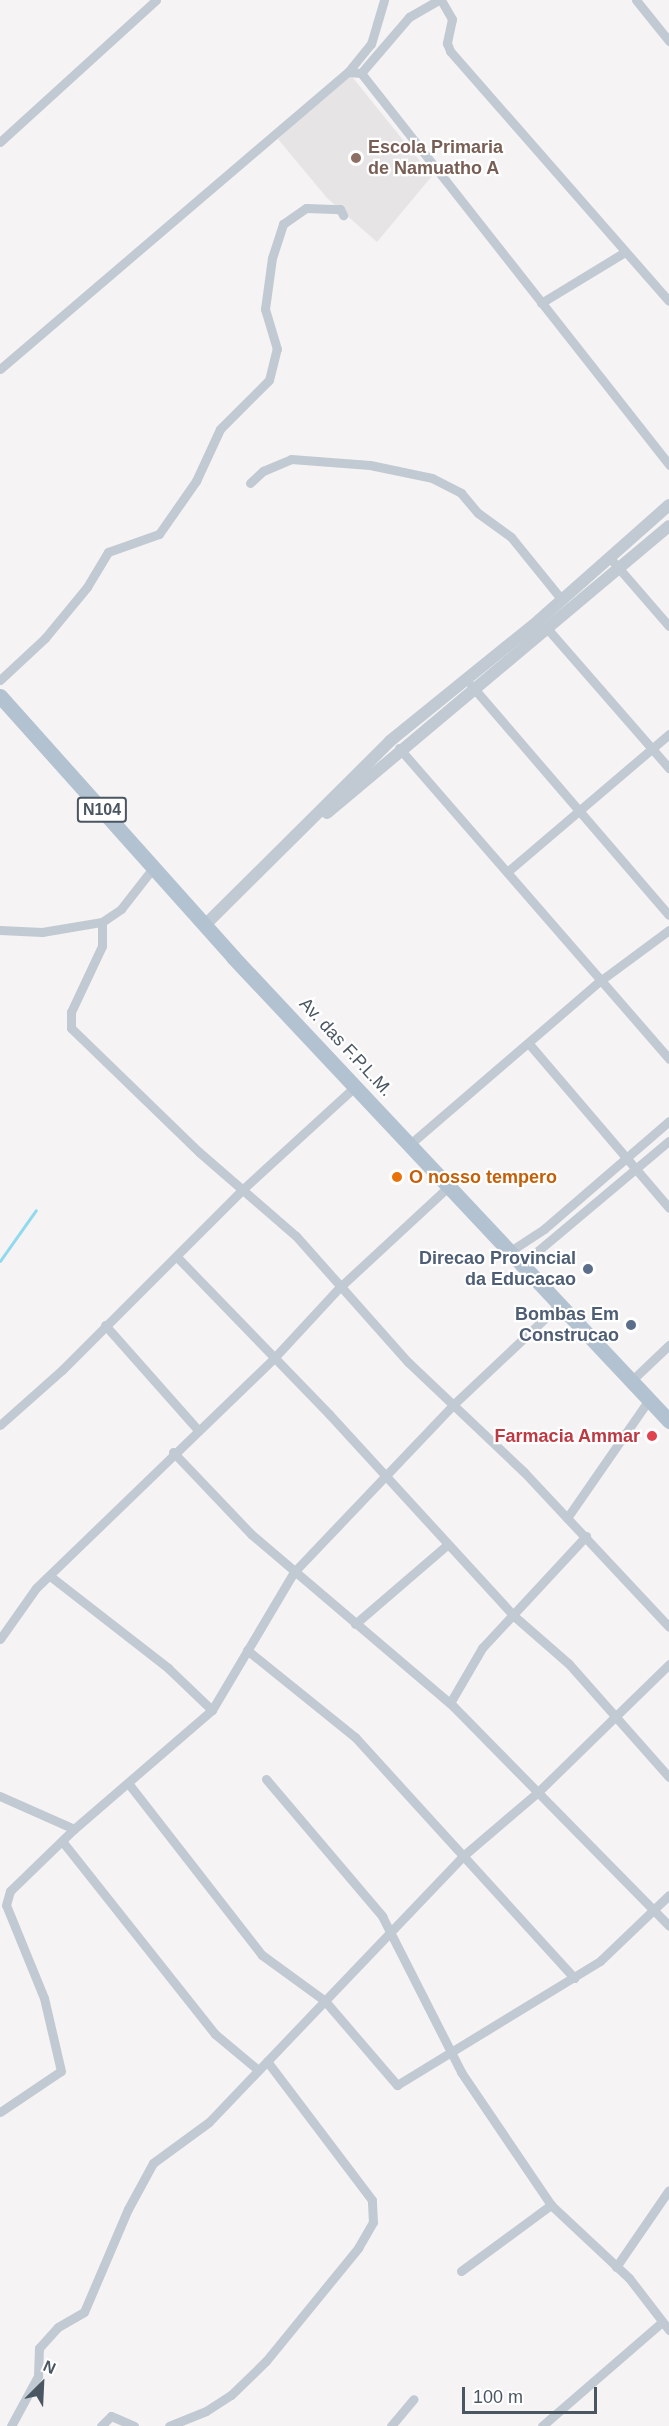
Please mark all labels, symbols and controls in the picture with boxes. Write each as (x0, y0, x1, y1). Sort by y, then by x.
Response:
place label: Escola Primaria de Namuatho A (368, 137, 503, 180)
marker: Escola Primaria de Namuatho A (349, 151, 363, 165)
road number: N104 (76, 797, 128, 823)
street label: Av. das F.P.L.M. (295, 993, 397, 1101)
place label: O nosso tempero (409, 1166, 557, 1188)
marker: O nosso tempero (390, 1170, 404, 1184)
place label: Direcao Provincial da Educacao (419, 1248, 576, 1290)
marker: Direcao Provincial da Educacao (581, 1262, 595, 1276)
place label: Bombas Em Construcao (515, 1304, 619, 1346)
marker: Bombas Em Construcao (624, 1318, 638, 1332)
place label: Farmacia Ammar (494, 1425, 640, 1447)
marker: Farmacia Ammar (645, 1429, 659, 1443)
north arrow (12, 2354, 72, 2414)
text: N (41, 2357, 58, 2377)
scale bar (465, 2375, 600, 2413)
text: 100 m (473, 2387, 523, 2407)

